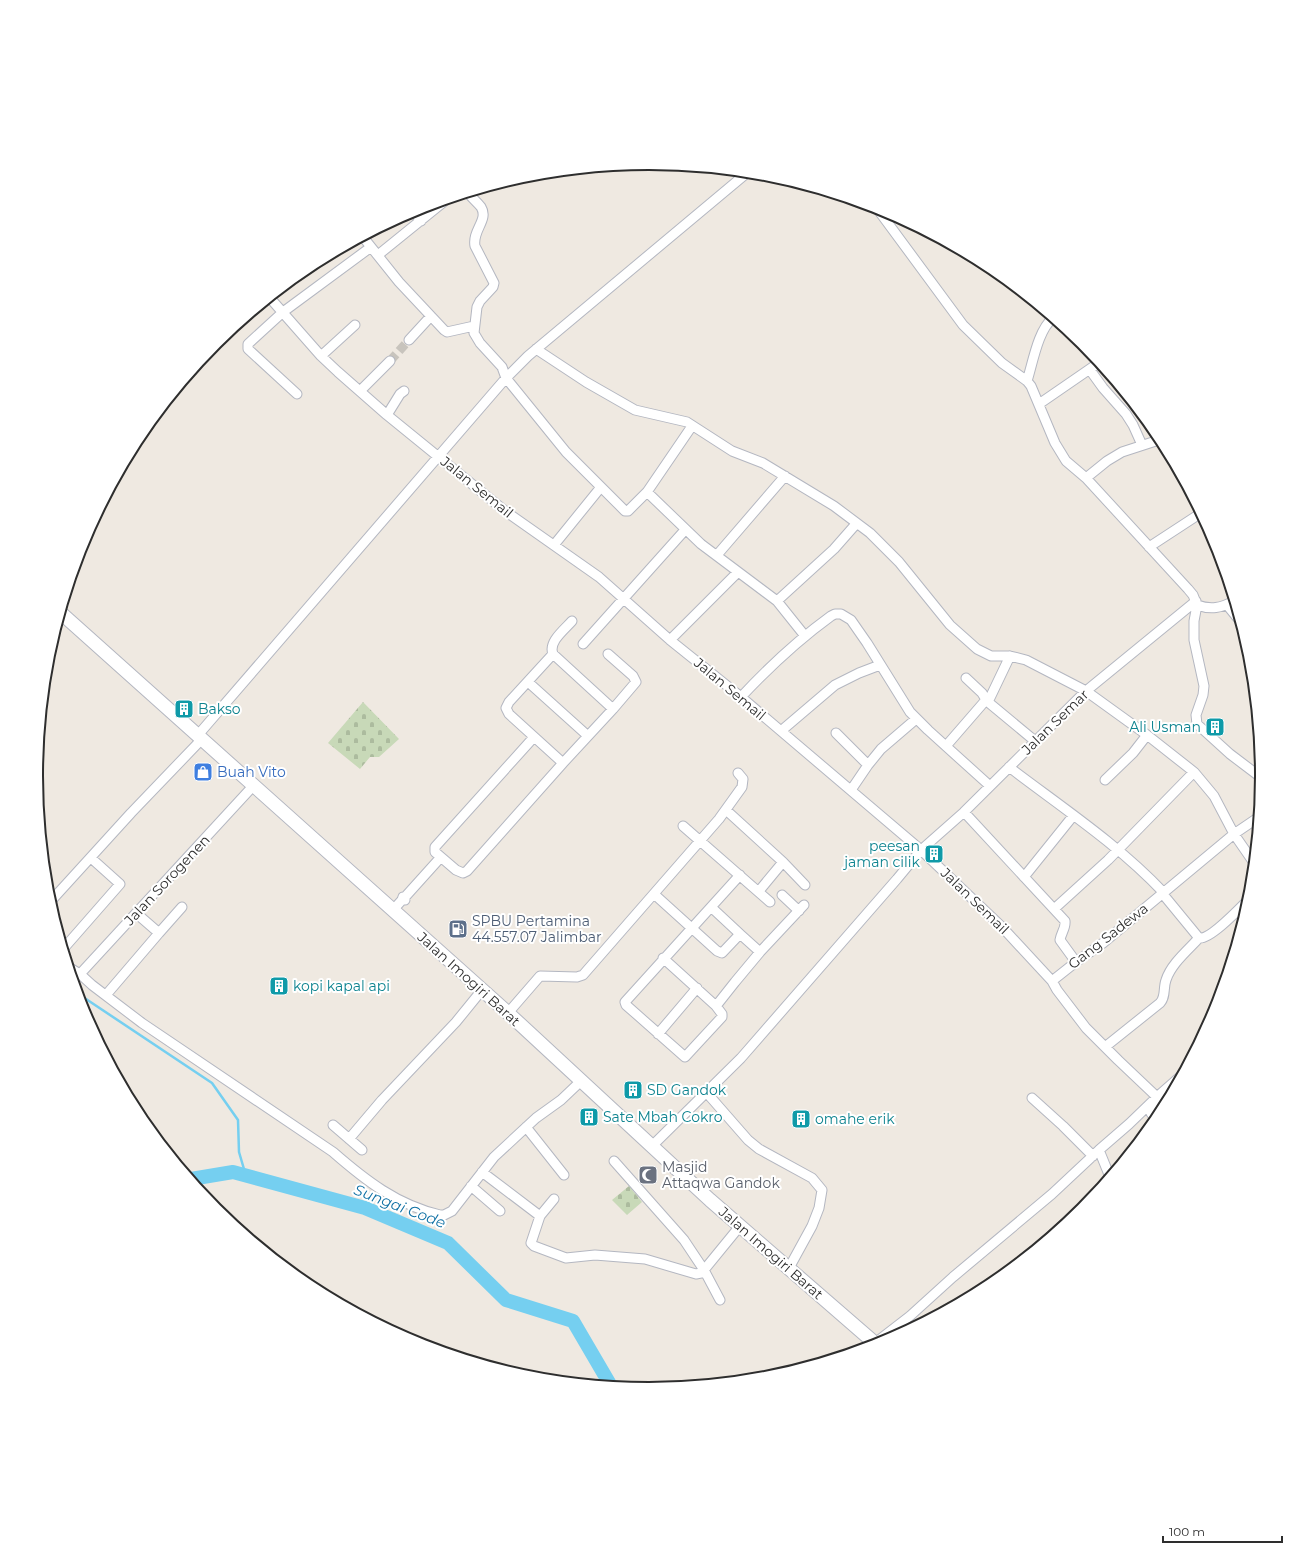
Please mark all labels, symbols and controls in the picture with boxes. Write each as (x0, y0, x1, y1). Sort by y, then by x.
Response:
street label: Jalan Semail (436, 452, 517, 522)
street label: Jalan Semail (690, 653, 770, 724)
street label: Jalan Semar (1017, 685, 1093, 759)
building icon: Bakso (173, 698, 195, 720)
place label: Bakso (198, 700, 241, 718)
building icon: Ali Usman (1204, 716, 1226, 738)
place label: Ali Usman (1129, 718, 1201, 736)
shop icon: Buah Vito (192, 761, 214, 783)
place label: Buah Vito (217, 763, 286, 781)
street label: Jalan Sorogenen (120, 831, 214, 930)
place label: peesan jaman cilik (842, 837, 921, 871)
building icon: peesan jaman cilik (923, 843, 945, 865)
street label: Jalan Semail (936, 863, 1013, 938)
street label: Gang Sadewa (1064, 899, 1152, 973)
place label: SPBU Pertamina 44.557.07 Jalimbar (472, 912, 602, 946)
fuel station icon: SPBU Pertamina 44.557.07 Jalimbar (447, 918, 469, 940)
street label: Jalan Imogiri Barat (413, 927, 524, 1030)
building icon: kopi kapal api (268, 975, 290, 997)
place label: kopi kapal api (293, 977, 390, 995)
building icon: SD Gandok (622, 1079, 644, 1101)
place label: SD Gandok (647, 1081, 727, 1099)
building icon: Sate Mbah Cokro (578, 1106, 600, 1128)
place label: Sate Mbah Cokro (603, 1108, 723, 1126)
building icon: omahe erik (790, 1108, 812, 1130)
place label: omahe erik (815, 1110, 895, 1128)
place label: Masjid Attaqwa Gandok (662, 1158, 780, 1192)
mosque icon: Masjid Attaqwa Gandok (637, 1164, 659, 1186)
water label: Sungai Code (351, 1180, 449, 1232)
street label: Jalan Imogiri Barat (714, 1202, 827, 1303)
scale bar (1163, 1518, 1282, 1544)
text: 100 m (1169, 1524, 1205, 1539)

